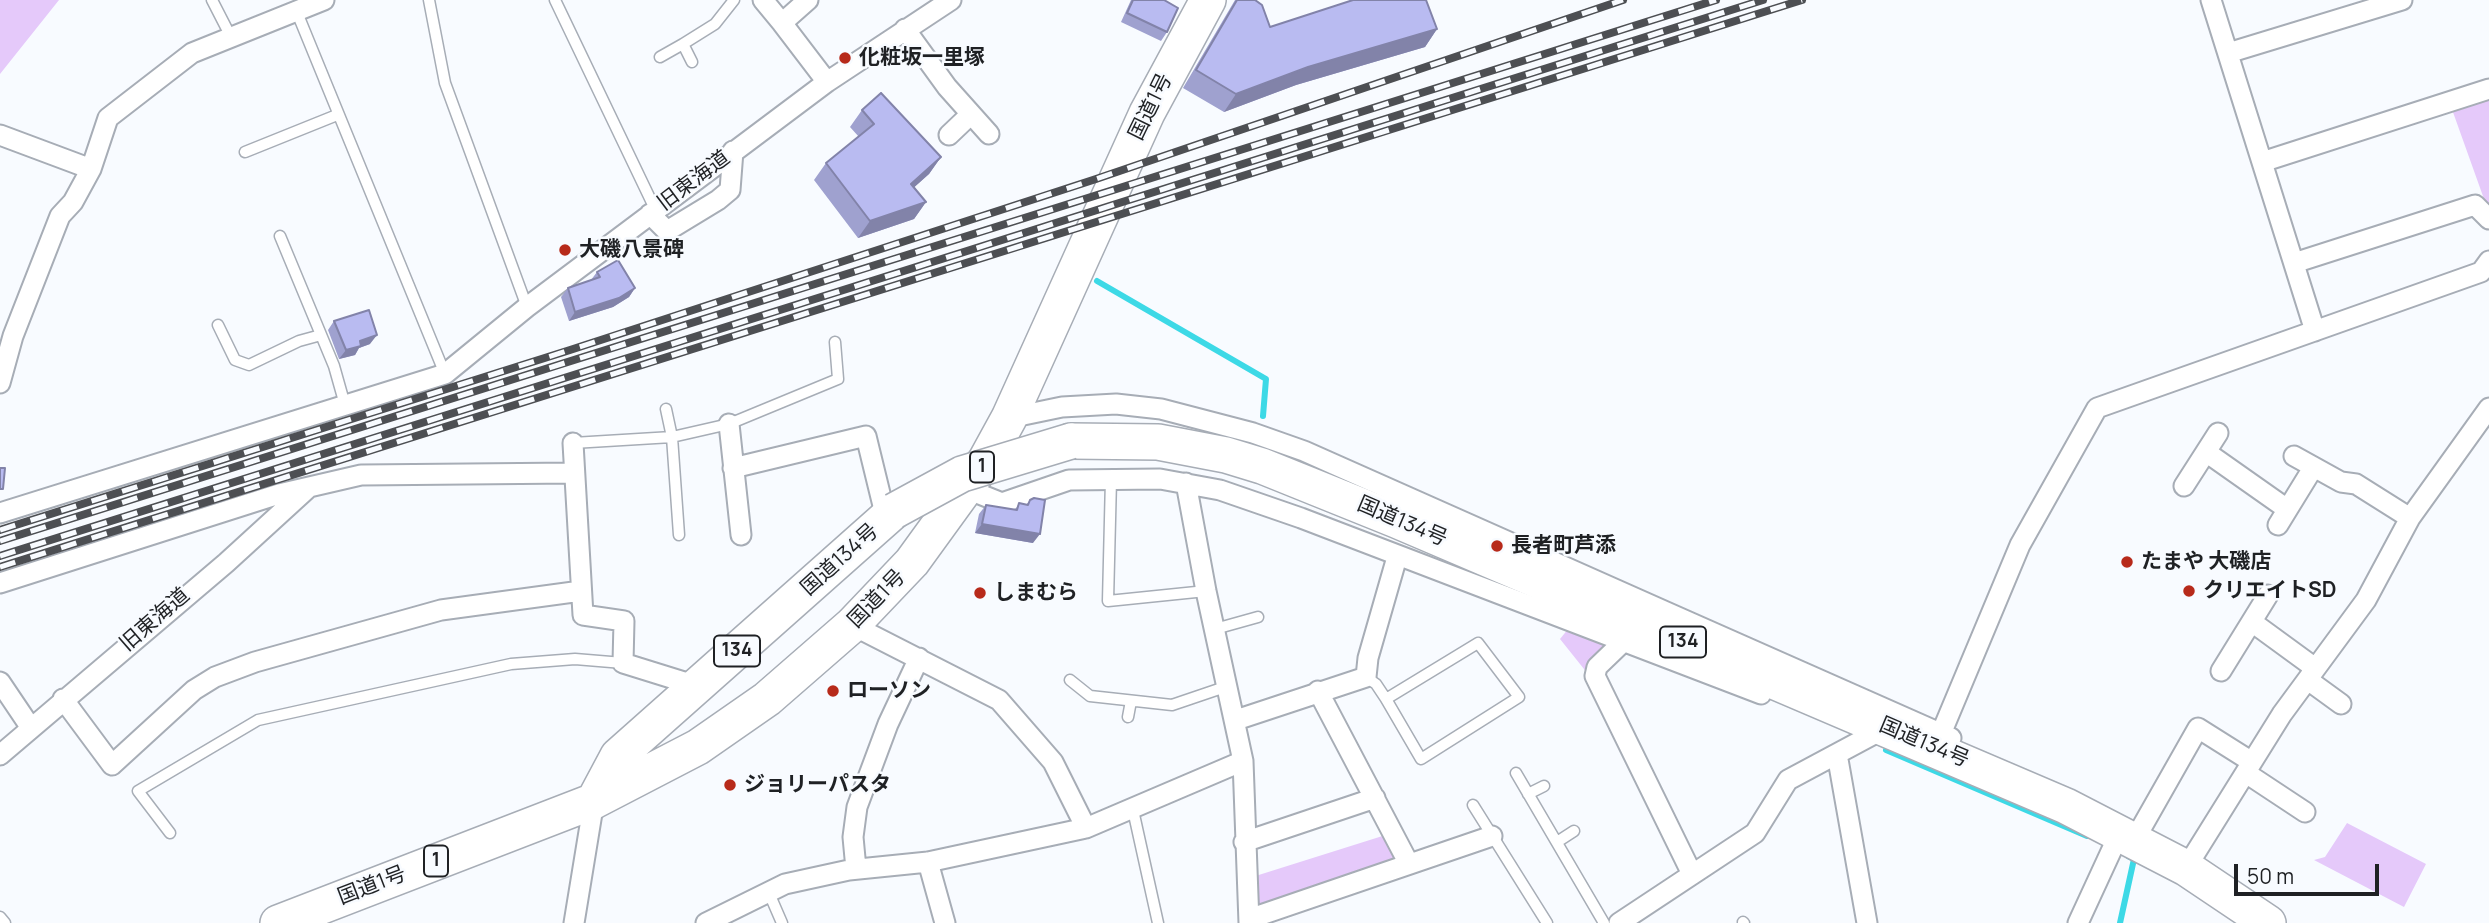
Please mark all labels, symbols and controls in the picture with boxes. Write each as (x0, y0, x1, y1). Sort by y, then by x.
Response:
place label: 化粧坂一里塚 (859, 45, 985, 71)
marker: 化粧坂一里塚 (837, 50, 853, 66)
street label: 国道1号 (1124, 69, 1178, 145)
street label: 旧東海道 (653, 146, 735, 216)
place label: 大磯八景碑 (579, 237, 684, 263)
marker: 大磯八景碑 (557, 242, 573, 258)
road number: 1 (970, 452, 994, 482)
street label: 国道134号 (1353, 492, 1451, 552)
street label: 国道134号 (796, 519, 884, 601)
place label: 長者町芦添 (1511, 533, 1616, 559)
marker: 長者町芦添 (1489, 538, 1505, 554)
place label: たまや 大磯店 (2141, 549, 2271, 575)
marker: たまや 大磯店 (2119, 554, 2135, 570)
street label: 国道1号 (843, 565, 911, 633)
place label: クリエイトSD (2203, 578, 2337, 604)
place label: しまむら (994, 580, 1078, 606)
street label: 旧東海道 (115, 583, 195, 657)
marker: クリエイトSD (2181, 583, 2197, 599)
marker: しまむら (972, 585, 988, 601)
road number: 134 (1660, 626, 1706, 657)
road number: 134 (714, 636, 760, 666)
place label: ローソン (847, 678, 931, 704)
marker: ローソン (825, 683, 841, 699)
street label: 国道134号 (1875, 713, 1973, 773)
place label: ジョリーパスタ (744, 772, 891, 798)
marker: ジョリーパスタ (722, 777, 738, 793)
road number: 1 (424, 846, 448, 876)
scale bar (2237, 850, 2382, 894)
street label: 国道1号 (334, 861, 410, 911)
text: 50 m (2247, 862, 2294, 890)

